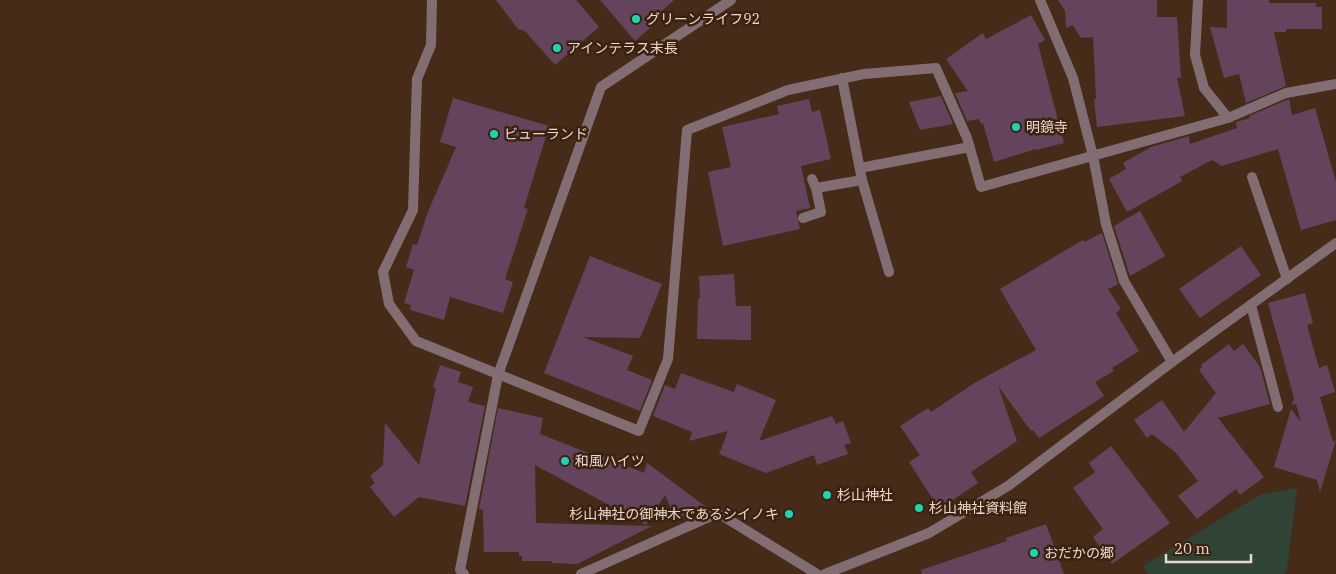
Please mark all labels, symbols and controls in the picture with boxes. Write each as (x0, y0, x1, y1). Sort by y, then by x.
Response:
place label: グリーンライフ92 (646, 10, 760, 28)
marker: グリーンライフ92 (630, 13, 642, 25)
place label: アインテラス末長 (567, 39, 678, 57)
marker: アインテラス末長 (551, 42, 563, 54)
place label: 明鏡寺 (1026, 118, 1068, 136)
marker: 明鏡寺 (1010, 121, 1022, 133)
place label: ビューランド (504, 125, 588, 143)
marker: ビューランド (488, 128, 500, 140)
place label: 和風ハイツ (575, 452, 645, 470)
marker: 和風ハイツ (559, 455, 571, 467)
place label: 杉山神社 (837, 486, 893, 504)
marker: 杉山神社 (821, 489, 833, 501)
place label: 杉山神社資料館 (929, 499, 1027, 517)
marker: 杉山神社資料館 (913, 502, 925, 514)
place label: 杉山神社の御神木であるシイノキ (569, 505, 779, 523)
marker: 杉山神社の御神木であるシイノキ (783, 508, 795, 520)
scale bar (1166, 532, 1251, 564)
text: 20 m (1174, 539, 1210, 558)
place label: おだかの郷 (1044, 544, 1114, 562)
marker: おだかの郷 (1028, 547, 1040, 559)

